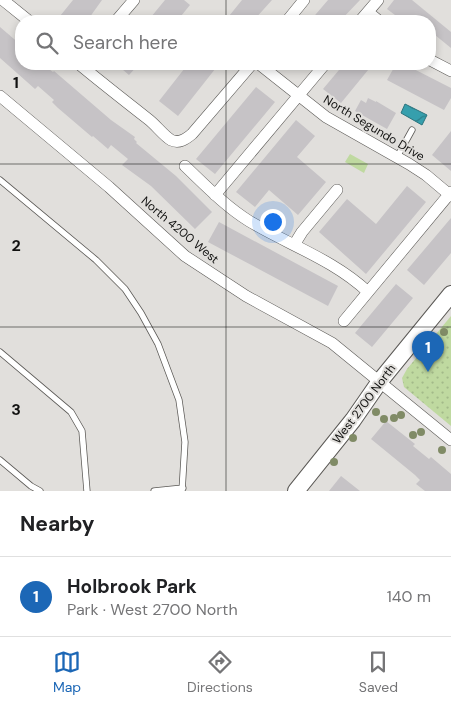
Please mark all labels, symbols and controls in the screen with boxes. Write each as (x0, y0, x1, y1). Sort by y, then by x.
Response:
search box (15, 15, 436, 70)
icon: search (33, 29, 61, 57)
text: Search here (73, 30, 178, 55)
text: 1 (13, 72, 19, 93)
street label: North Segundo Drive (321, 92, 428, 165)
street label: North 4200 West (138, 193, 222, 267)
your location (260, 209, 286, 235)
text: 2 (11, 235, 21, 256)
pin: 1 (412, 331, 444, 372)
street label: West 2700 North (329, 361, 399, 447)
text: 3 (11, 399, 21, 420)
text: Nearby (20, 510, 94, 538)
text: Holbrook Park (67, 574, 197, 599)
text: 1 (33, 586, 39, 607)
text: 140 m (387, 586, 431, 607)
text: Park · West 2700 North (67, 599, 238, 620)
tab: Map (53, 648, 81, 696)
tab: Directions (187, 648, 253, 696)
tab: Saved (359, 648, 398, 696)

